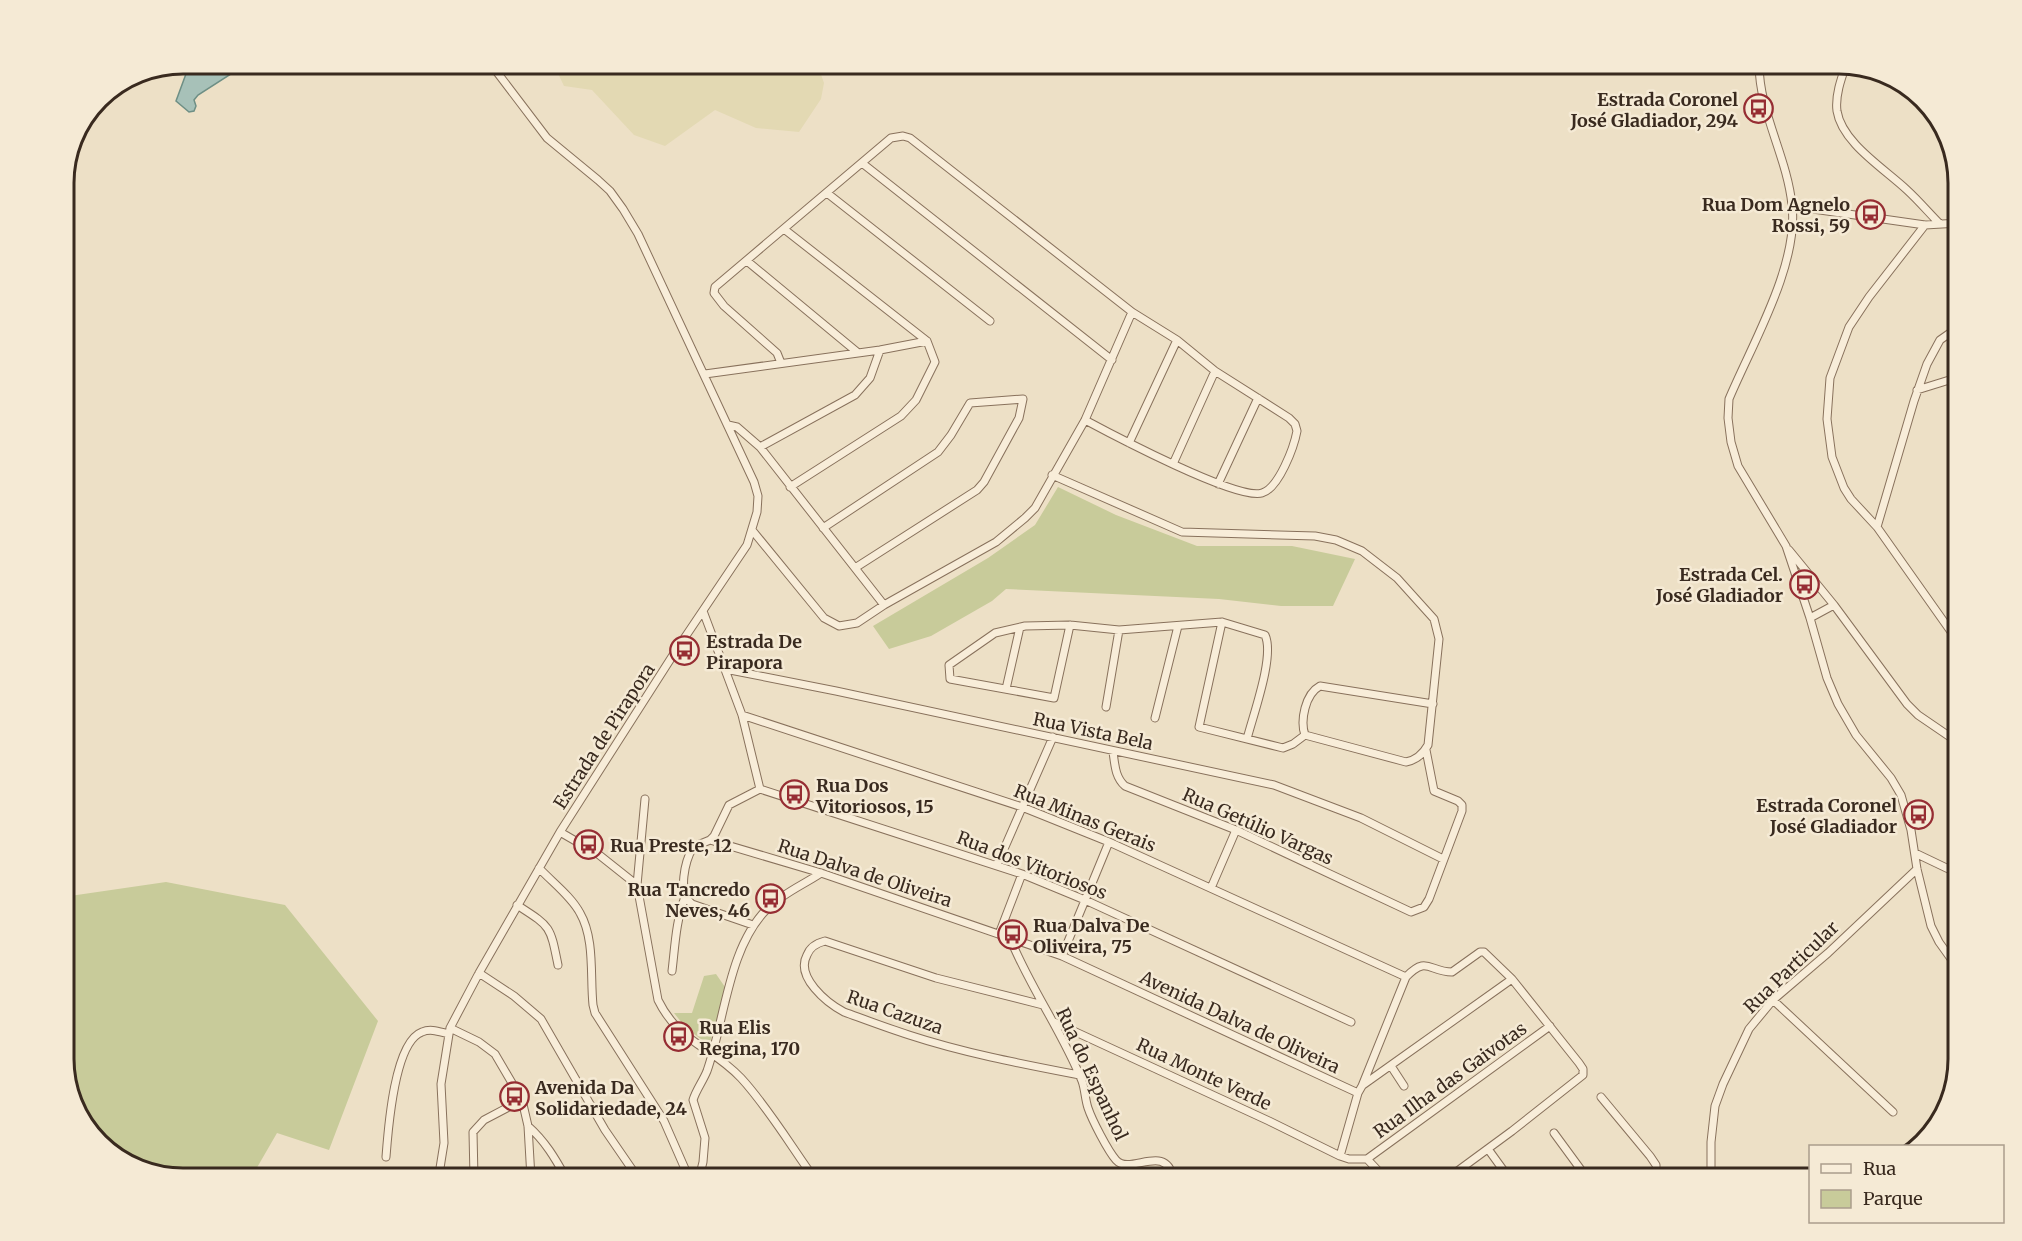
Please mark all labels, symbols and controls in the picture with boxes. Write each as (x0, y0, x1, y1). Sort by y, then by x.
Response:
place label: Estrada Coronel José Gladiador, 294 (1569, 88, 1739, 132)
bus stop icon: Estrada Coronel José Gladiador, 294 (1743, 93, 1775, 125)
place label: Rua Dom Agnelo Rossi, 59 (1702, 193, 1850, 237)
bus stop icon: Rua Dom Agnelo Rossi, 59 (1855, 198, 1887, 230)
place label: Estrada Cel. José Gladiador (1655, 563, 1783, 607)
bus stop icon: Estrada Cel. José Gladiador (1788, 568, 1820, 600)
place label: Estrada De Pirapora (706, 630, 802, 674)
bus stop icon: Estrada De Pirapora (669, 635, 701, 667)
street label: Estrada de Pirapora (548, 659, 660, 813)
street label: Rua Vista Bela (1031, 707, 1155, 755)
place label: Rua Dos Vitoriosos, 15 (815, 774, 934, 818)
bus stop icon: Rua Dos Vitoriosos, 15 (779, 779, 811, 811)
street label: Rua Minas Gerais (1011, 779, 1159, 857)
street label: Rua Getúlio Vargas (1179, 782, 1337, 870)
place label: Estrada Coronel José Gladiador (1756, 794, 1897, 838)
bus stop icon: Estrada Coronel José Gladiador (1902, 799, 1934, 831)
street label: Rua dos Vitoriosos (954, 826, 1111, 904)
bus stop icon: Rua Preste, 12 (573, 829, 605, 861)
place label: Rua Preste, 12 (610, 834, 732, 857)
street label: Rua Dalva de Oliveira (775, 834, 955, 912)
place label: Rua Tancredo Neves, 46 (628, 878, 750, 922)
bus stop icon: Rua Tancredo Neves, 46 (755, 883, 787, 915)
place label: Rua Dalva De Oliveira, 75 (1033, 914, 1150, 958)
street label: Rua Particular (1739, 916, 1843, 1018)
bus stop icon: Rua Dalva De Oliveira, 75 (996, 919, 1028, 951)
street label: Avenida Dalva de Oliveira (1136, 965, 1344, 1079)
street label: Rua Cazuza (844, 985, 946, 1039)
street label: Rua do Espanhol (1051, 1004, 1133, 1145)
place label: Rua Elis Regina, 170 (699, 1016, 800, 1060)
street label: Rua Ilha das Gaivotas (1369, 1017, 1531, 1143)
bus stop icon: Rua Elis Regina, 170 (662, 1021, 694, 1053)
street label: Rua Monte Verde (1133, 1033, 1275, 1115)
place label: Avenida Da Solidariedade, 24 (534, 1076, 688, 1120)
bus stop icon: Avenida Da Solidariedade, 24 (498, 1081, 530, 1113)
legend (1809, 1145, 2004, 1223)
text: Rua (1863, 1157, 1897, 1180)
text: Parque (1863, 1187, 1923, 1210)

